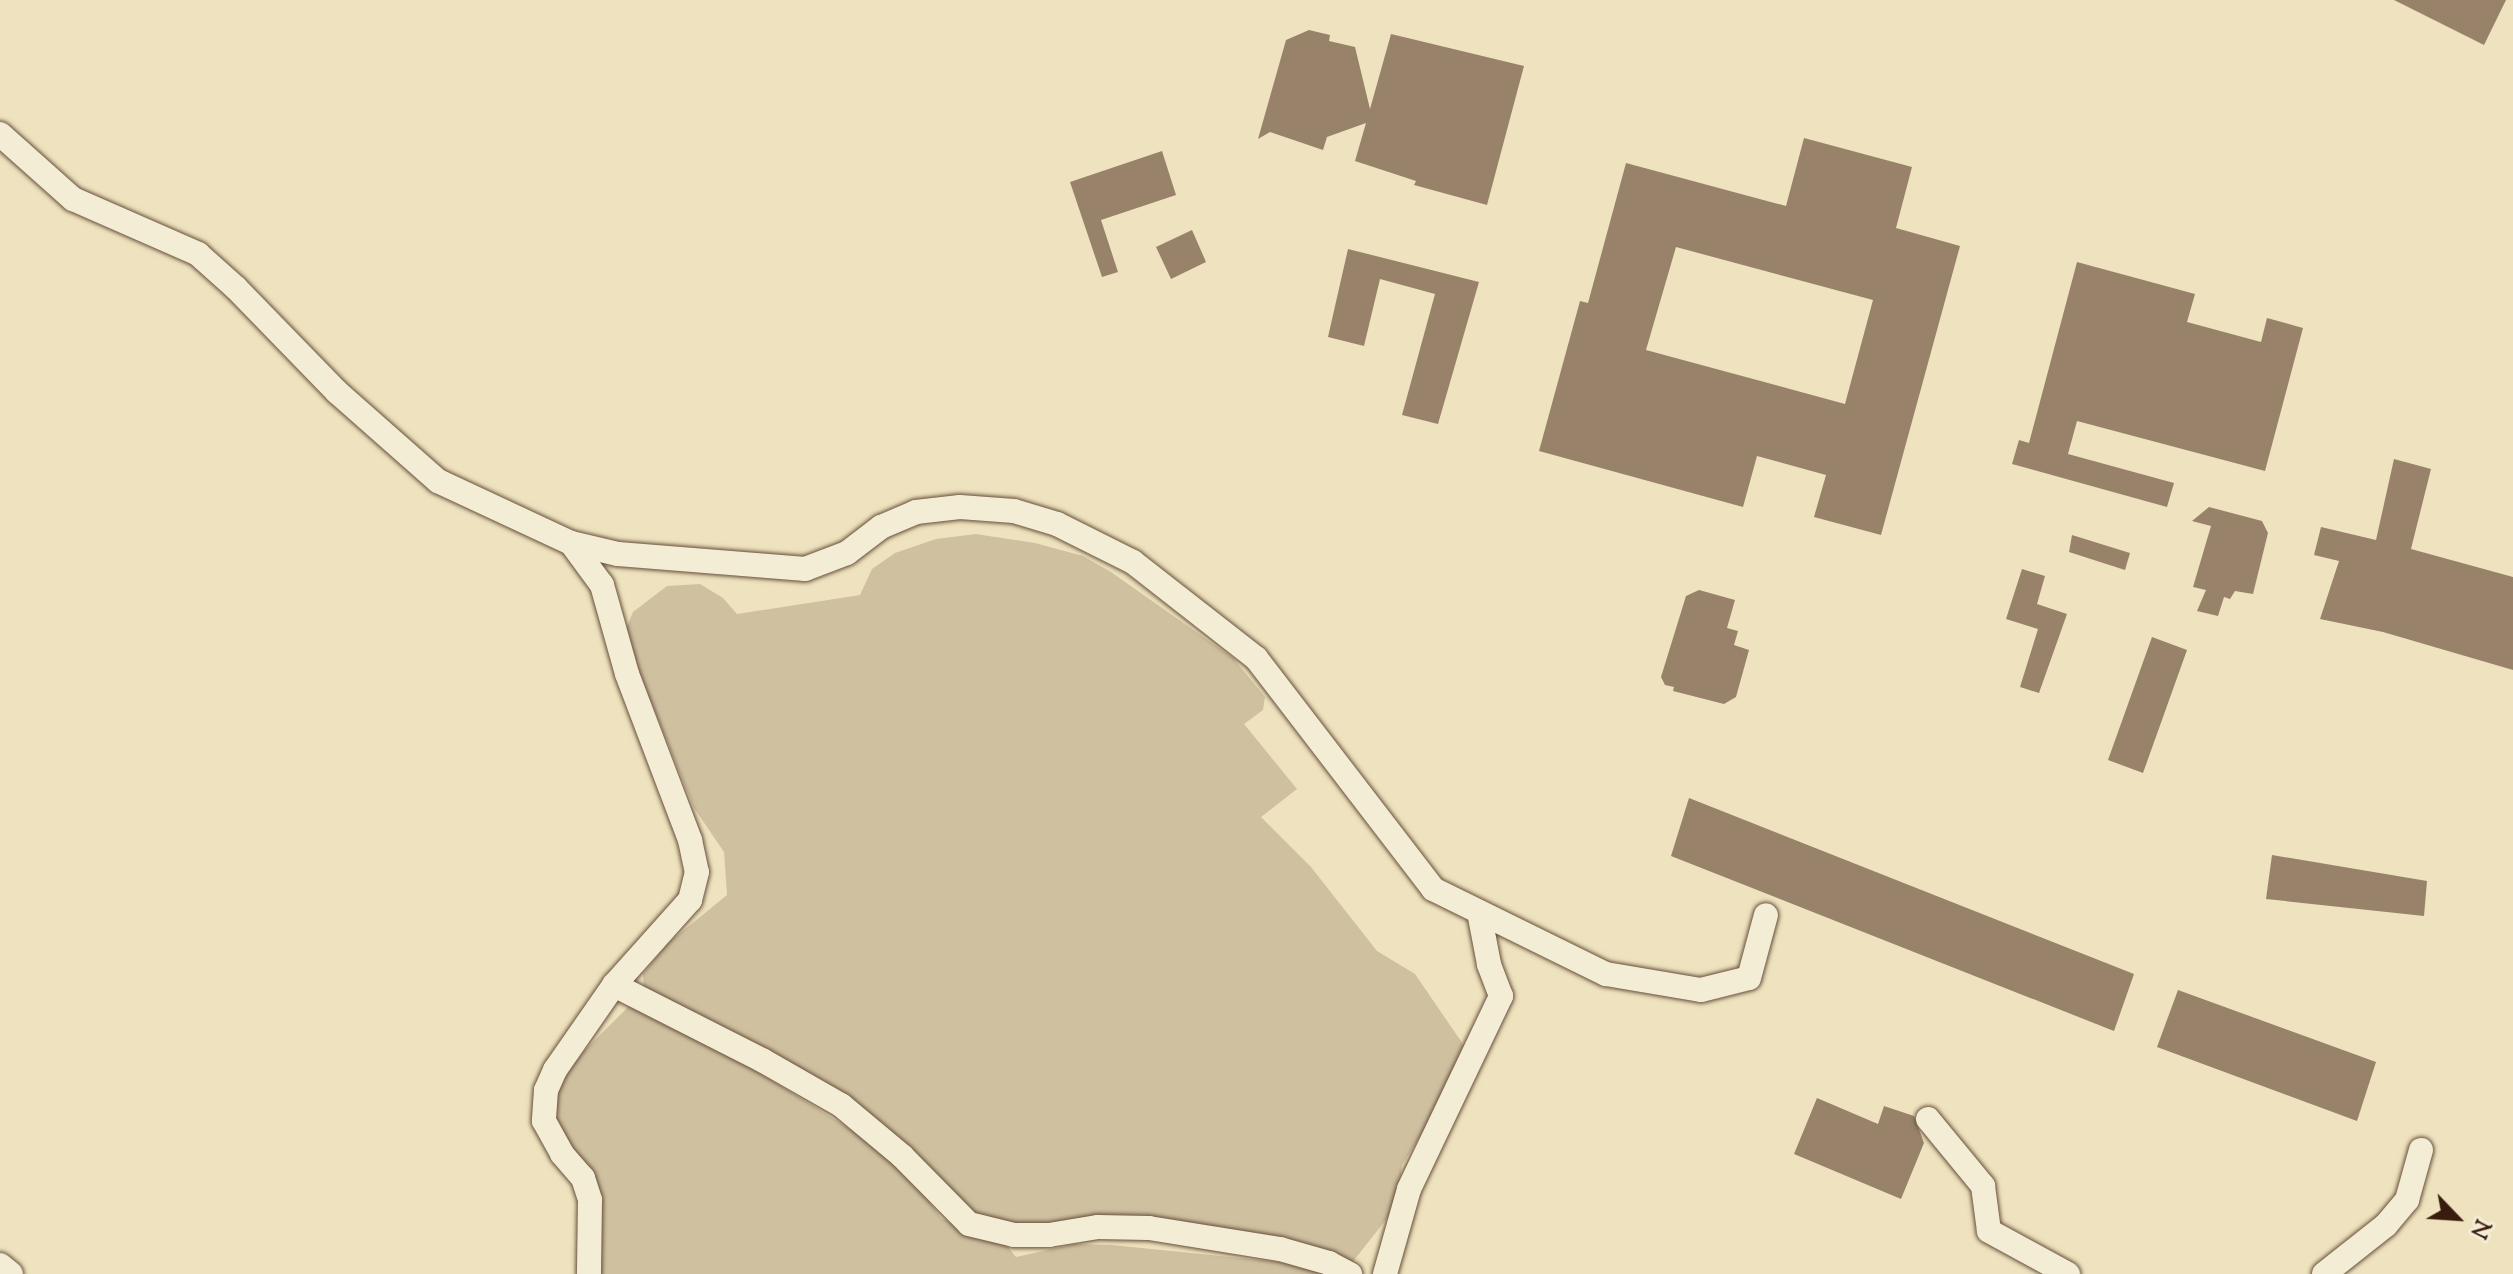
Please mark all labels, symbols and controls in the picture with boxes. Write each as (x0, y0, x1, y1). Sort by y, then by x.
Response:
north arrow (2417, 1178, 2497, 1258)
text: N (2461, 1213, 2497, 1243)

